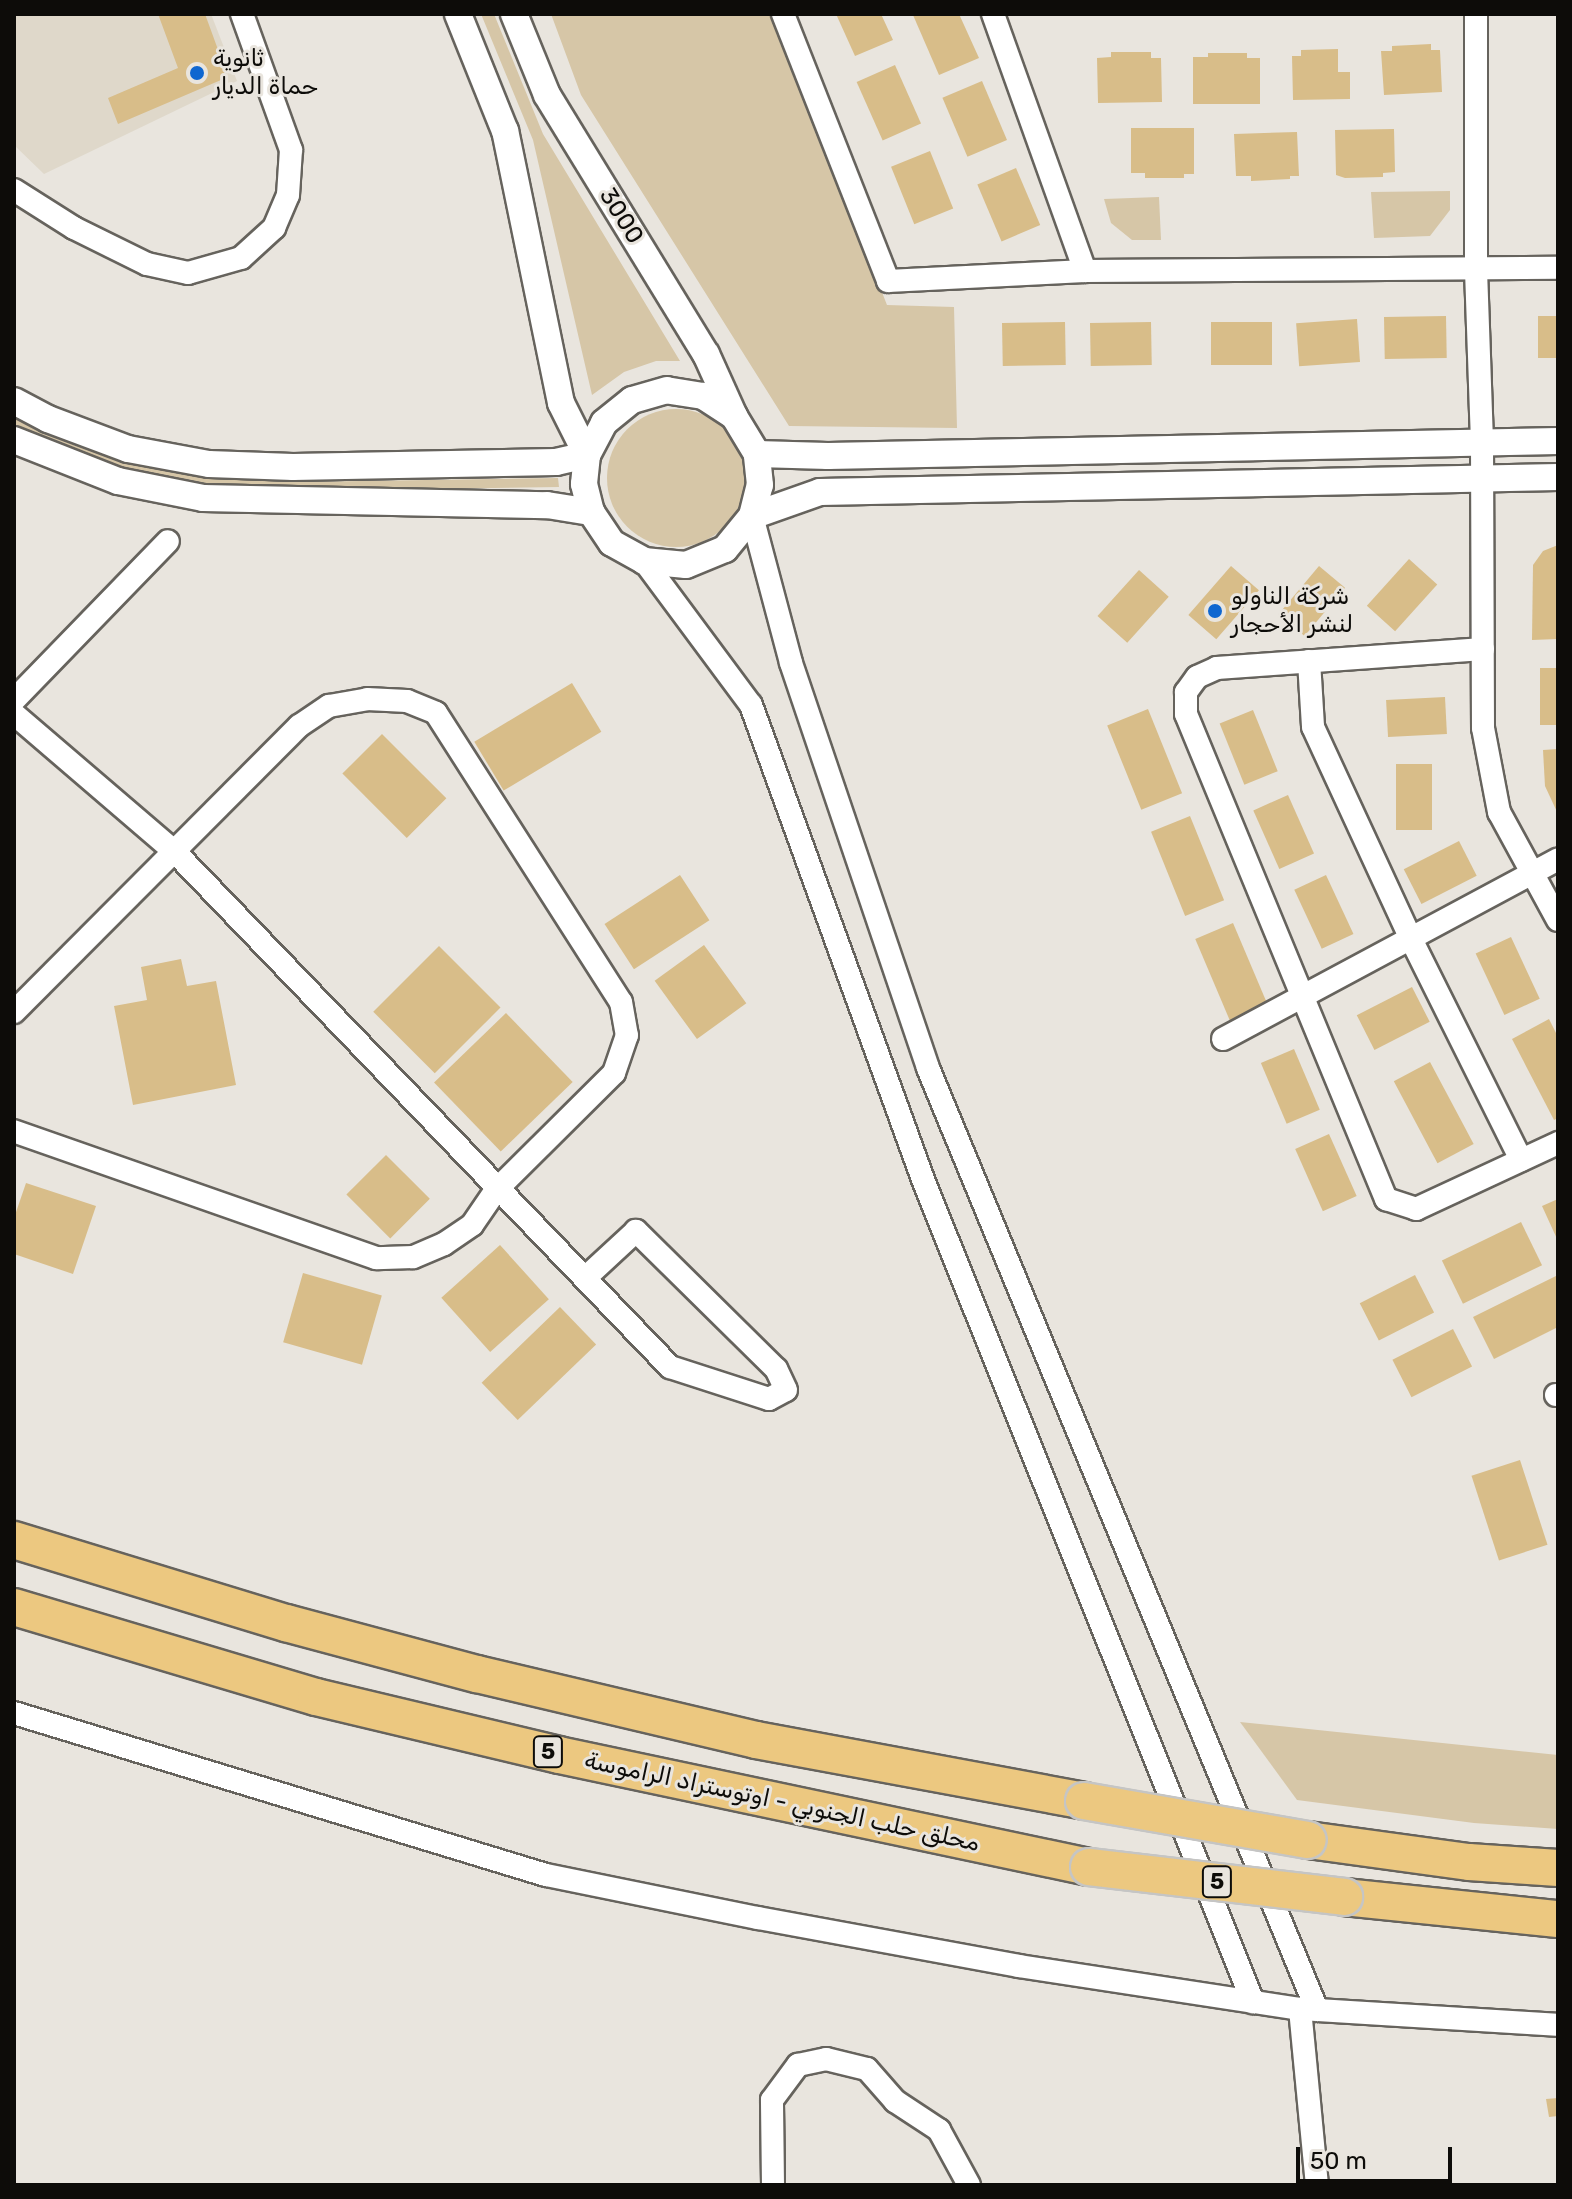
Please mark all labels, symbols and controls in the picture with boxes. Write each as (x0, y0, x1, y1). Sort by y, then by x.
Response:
place label: ثانوية حماة الديار (213, 45, 318, 101)
marker: ثانوية حماة الديار (188, 64, 206, 82)
street label: 3000 (593, 183, 649, 249)
place label: شركة الناولو لنشر الأحجار (1231, 583, 1353, 639)
marker: شركة الناولو لنشر الأحجار (1206, 602, 1224, 620)
road number: 5 (532, 1734, 564, 1770)
street label: محلق حلب الجنوبي - اوتوستراد الراموسة (582, 1746, 982, 1858)
road number: 5 (1201, 1864, 1233, 1900)
scale bar (1300, 2131, 1456, 2181)
text: 50 m (1310, 2147, 1367, 2175)

